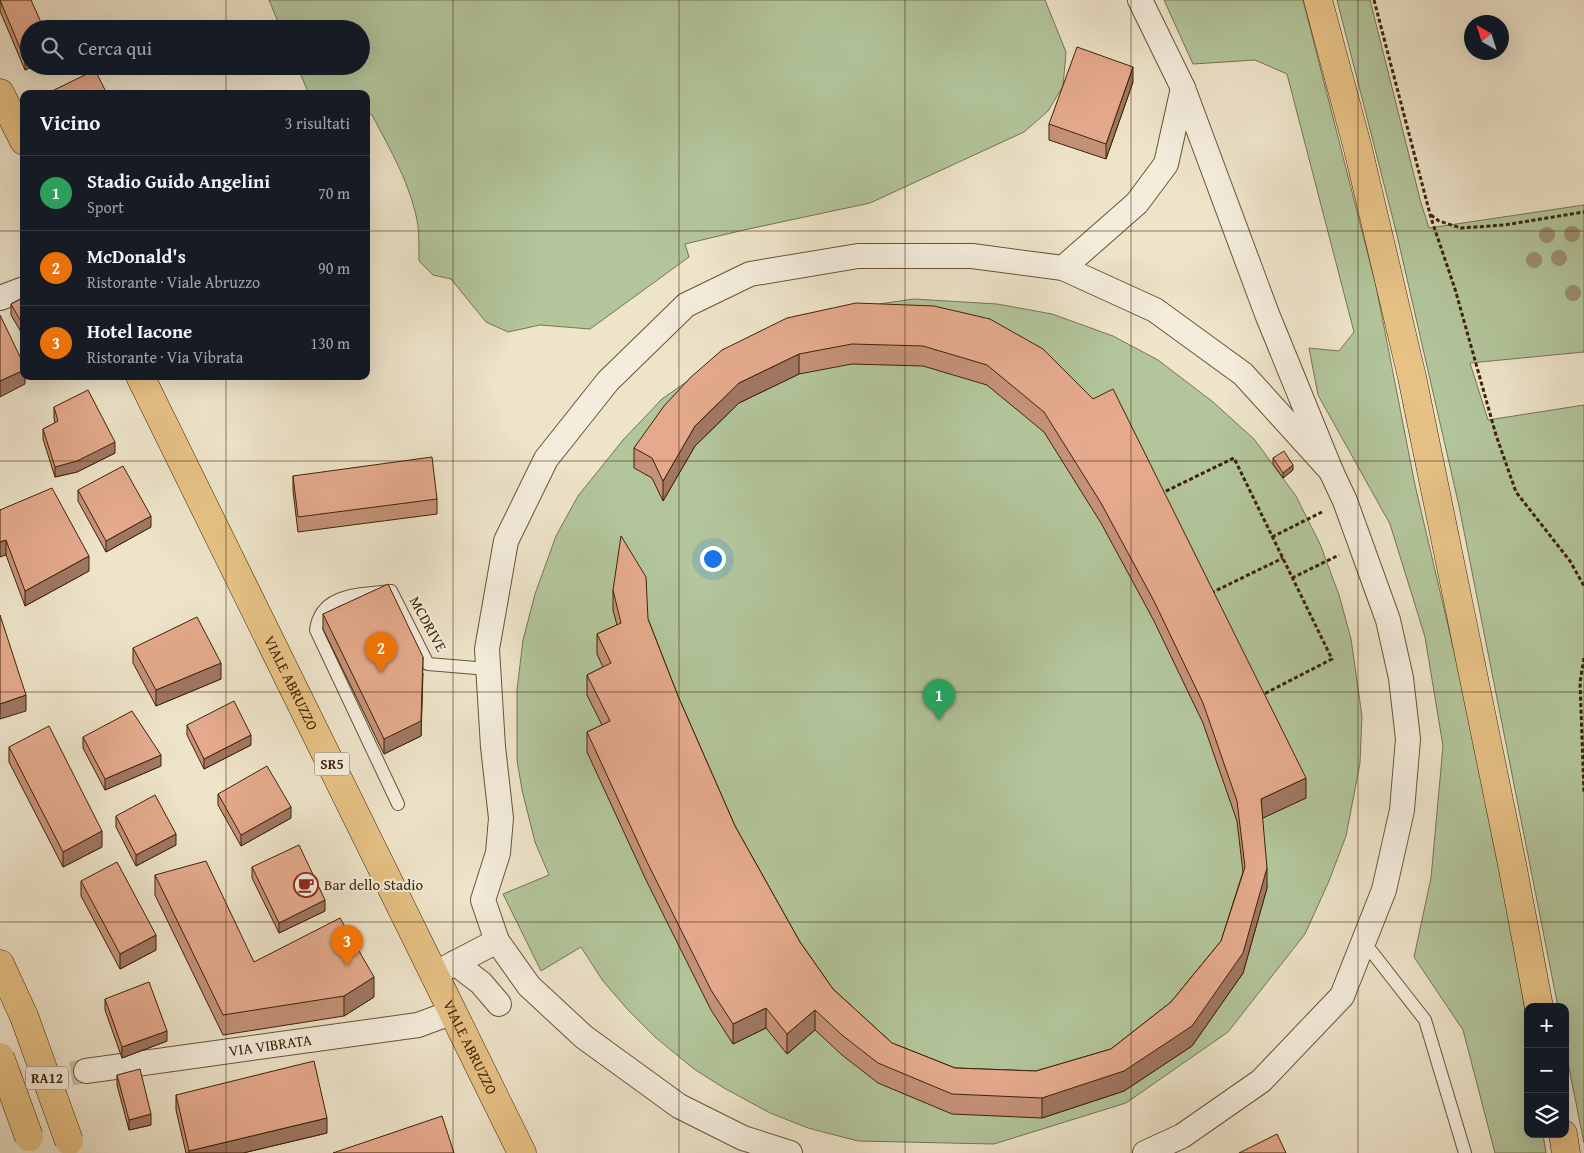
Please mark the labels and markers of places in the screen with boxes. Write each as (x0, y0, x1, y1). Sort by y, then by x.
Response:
pin: 2 (365, 632, 397, 673)
pin: 1 (923, 679, 955, 720)
cafe icon: Bar dello Stadio (293, 872, 319, 898)
place label: Bar dello Stadio (324, 874, 423, 895)
pin: 3 (331, 925, 363, 966)

